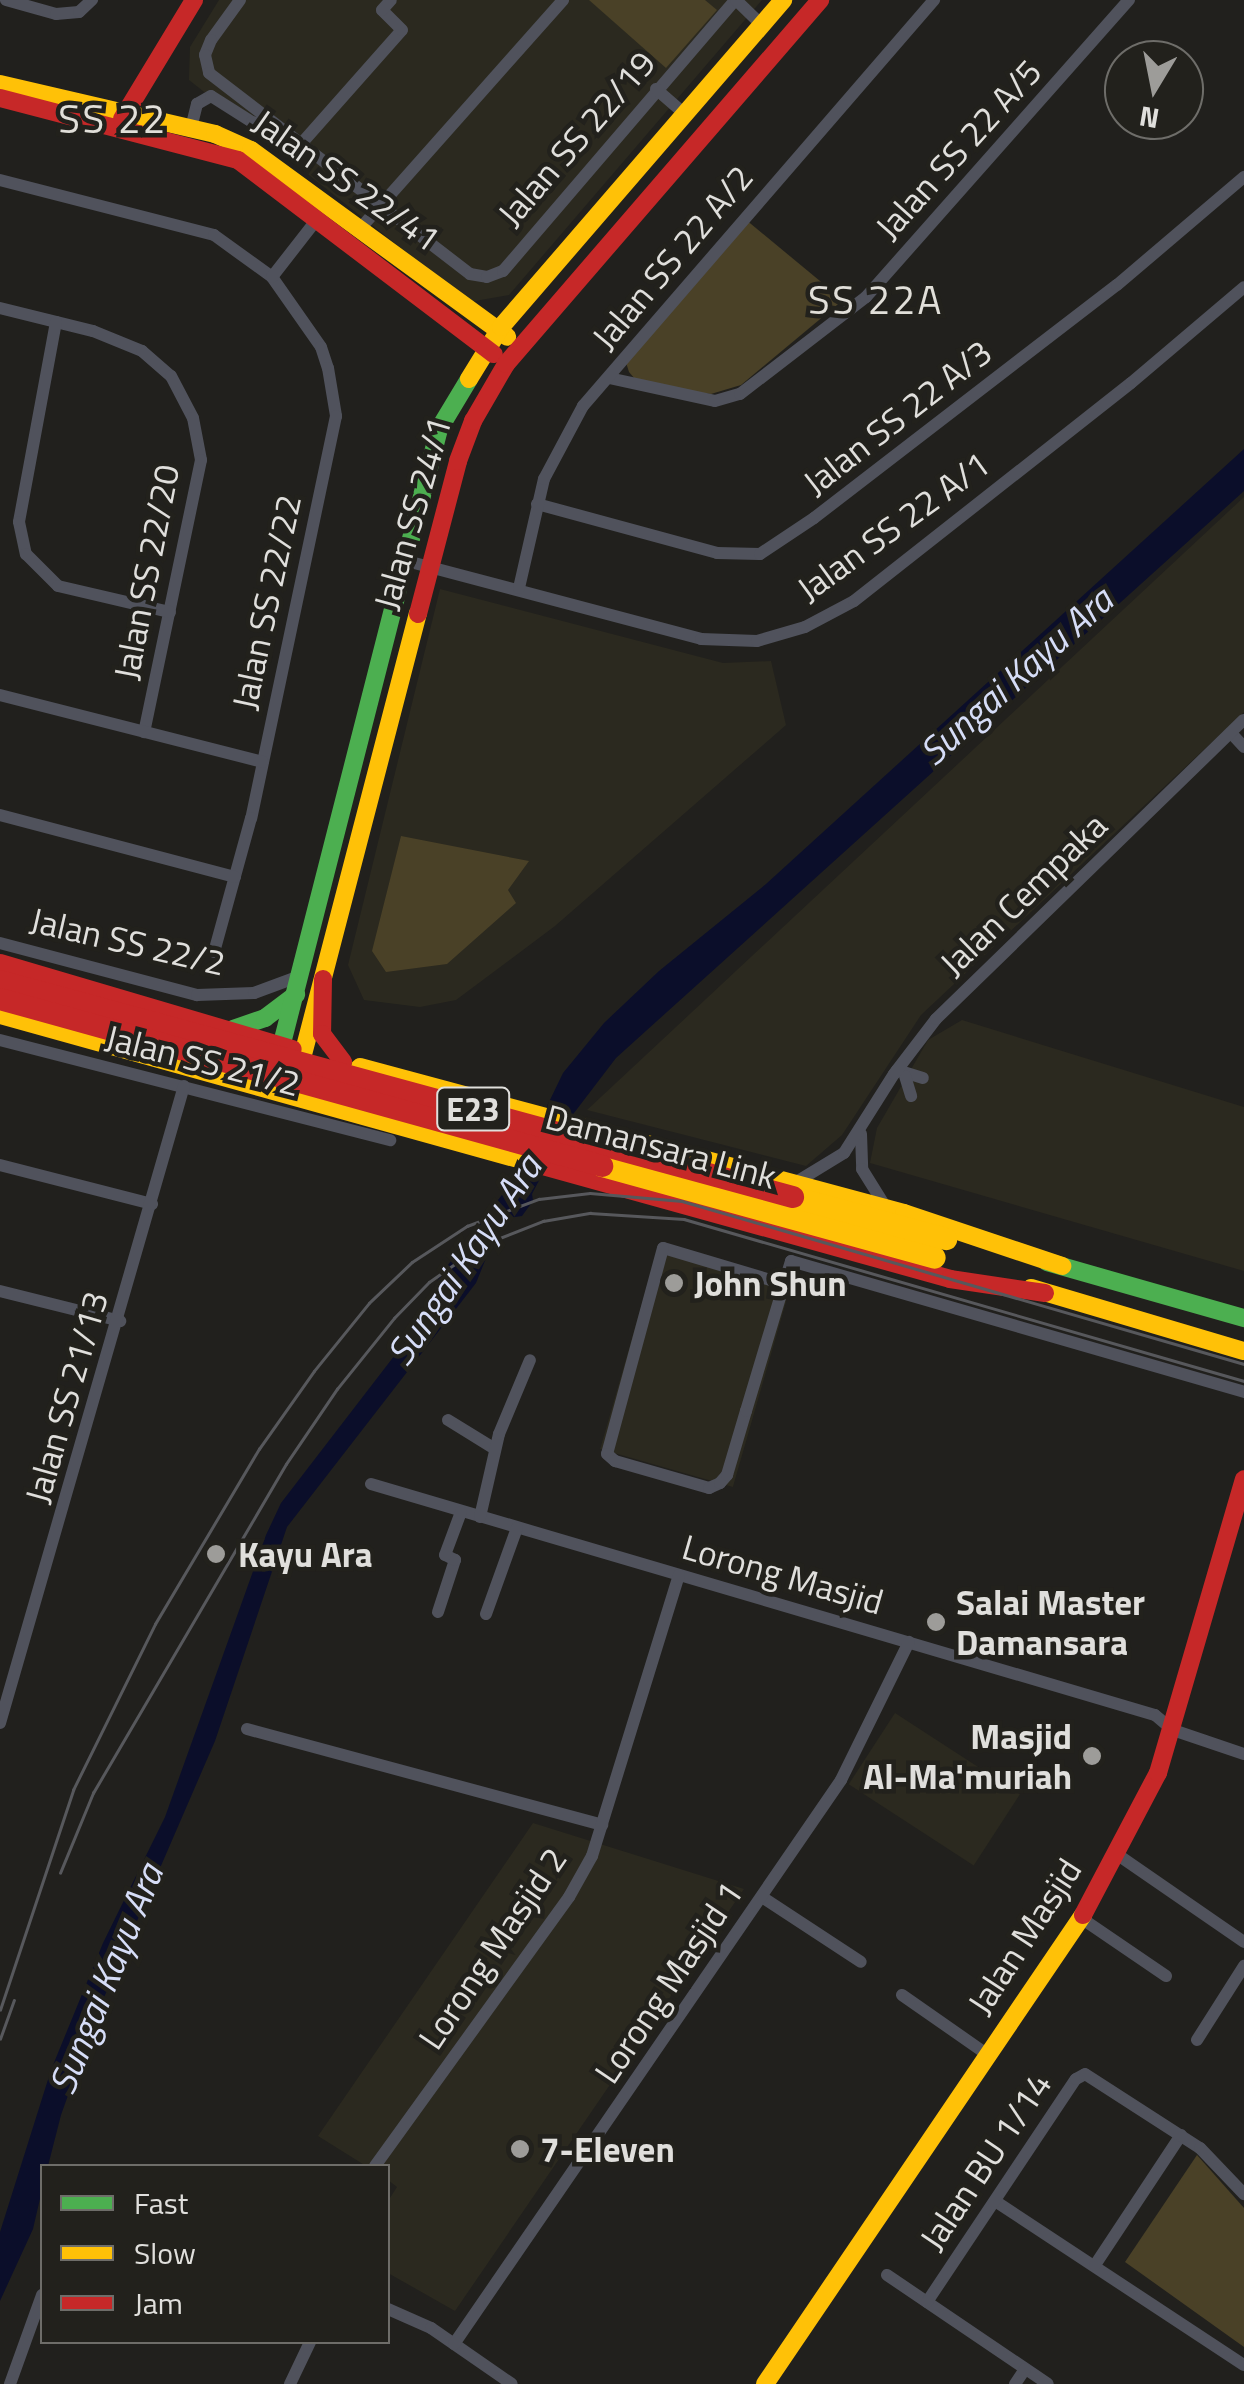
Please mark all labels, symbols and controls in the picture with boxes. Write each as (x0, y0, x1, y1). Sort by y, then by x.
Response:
north arrow (1104, 40, 1204, 140)
street label: Jalan SS 22/19 (489, 42, 663, 234)
street label: Jalan SS 22 A/5 (866, 51, 1050, 247)
district label: SS 22 (58, 95, 168, 143)
text: N (1136, 95, 1162, 141)
street label: Jalan SS 22/41 (246, 100, 448, 260)
street label: Jalan SS 22 A/2 (583, 156, 761, 358)
district label: SS 22A (808, 276, 944, 324)
street label: Jalan SS 22 A/3 (795, 331, 999, 503)
street label: Jalan SS 24/1 (364, 412, 460, 614)
street label: Jalan SS 22 A/1 (789, 442, 997, 610)
street label: Jalan SS 22/20 (105, 461, 187, 683)
street label: Jalan SS 22/22 (223, 491, 309, 713)
water label: Sungai Kayu Ara (910, 577, 1122, 775)
street label: Jalan Cempaka (931, 804, 1115, 984)
street label: Jalan SS 22/2 (27, 898, 229, 984)
street label: Jalan SS 21/2 (102, 1016, 304, 1104)
road number: E23 (436, 1082, 510, 1136)
street label: Damansara Link (541, 1095, 781, 1197)
water label: Sungai Kayu Ara (377, 1146, 551, 1374)
place label: John Shun (694, 1262, 847, 1304)
marker: John Shun (663, 1272, 685, 1294)
street label: Jalan SS 21/13 (16, 1286, 116, 1508)
street label: Lorong Masjid (678, 1525, 888, 1623)
place label: Kayu Ara (238, 1533, 373, 1575)
marker: Kayu Ara (203, 1541, 229, 1567)
place label: Salai Master Damansara (956, 1581, 1145, 1663)
marker: Salai Master Damansara (925, 1611, 947, 1633)
place label: Masjid Al-Ma'muriah (863, 1715, 1072, 1797)
marker: Masjid Al-Ma'muriah (1081, 1745, 1103, 1767)
street label: Lorong Masjid 2 (409, 1839, 575, 2057)
street label: Jalan Masjid (958, 1850, 1090, 2022)
water label: Sungai Kayu Ara (39, 1857, 173, 2101)
street label: Lorong Masjid 1 (585, 1873, 751, 2091)
street label: Jalan BU 1/14 (910, 2064, 1060, 2258)
place label: 7-Eleven (540, 2128, 675, 2170)
marker: 7-Eleven (509, 2138, 531, 2160)
legend (40, 2164, 390, 2344)
text: Fast (134, 2180, 188, 2226)
text: Slow (134, 2230, 196, 2276)
text: Jam (134, 2280, 183, 2326)

